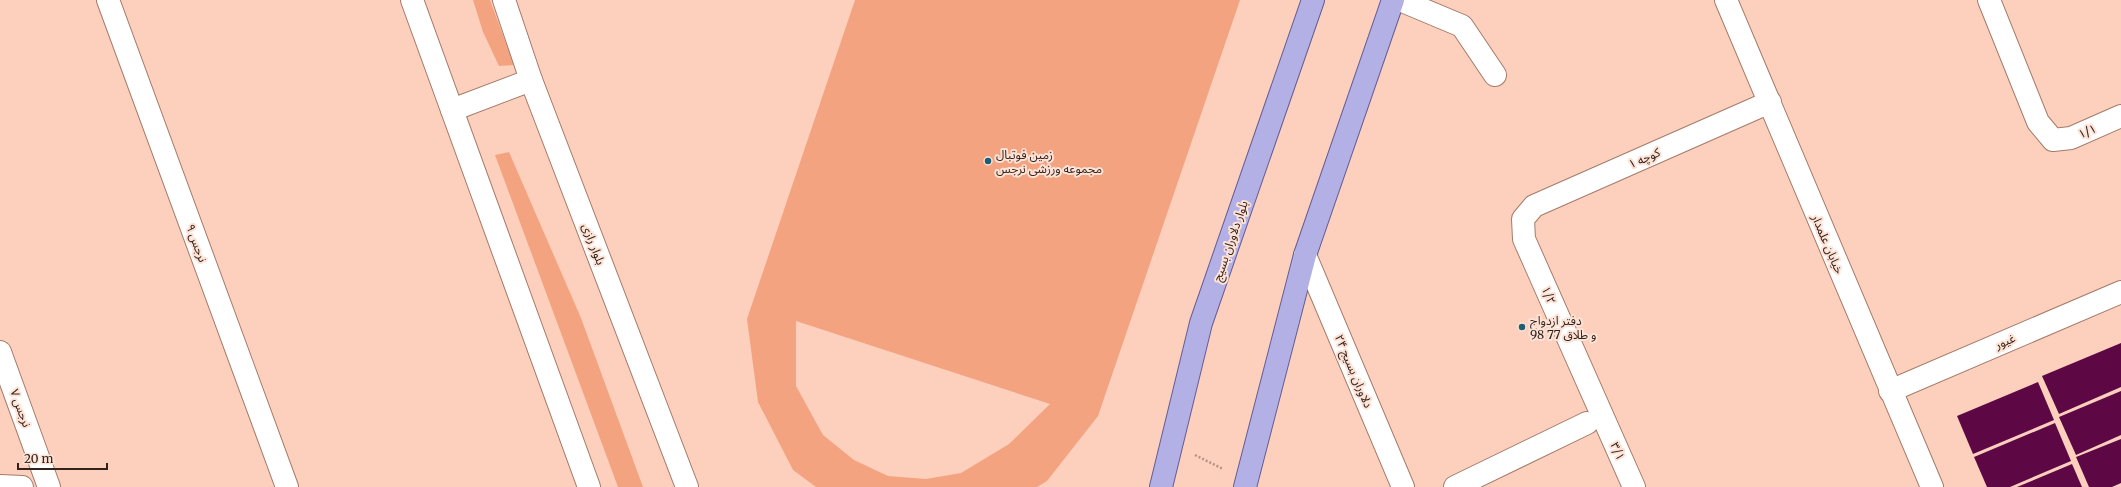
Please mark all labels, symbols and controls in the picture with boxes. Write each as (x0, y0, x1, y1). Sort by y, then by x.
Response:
street label: ۱/۱ (2076, 120, 2098, 142)
street label: کوچه ۱ (1626, 144, 1664, 173)
place label: زمین فوتبال مجموعه ورزشی نرجس (996, 147, 1102, 176)
marker: زمین فوتبال مجموعه ورزشی نرجس (983, 156, 993, 166)
street label: بلوار دلاوران بسیج (1209, 199, 1253, 284)
street label: خیابان علمدار (1808, 211, 1847, 276)
street label: بلوار رازی (579, 221, 609, 267)
street label: نرجس ۹ (183, 222, 211, 264)
street label: ۱/۲ (1538, 284, 1560, 306)
place label: دفتر ازدواج 98 و طلاق 77 (1530, 313, 1596, 342)
marker: دفتر ازدواج 98 و طلاق 77 (1517, 322, 1527, 332)
street label: غیور (1992, 330, 2017, 352)
street label: دلاوران بسیج ۲۴ (1330, 332, 1376, 411)
street label: نرجس ۷ (7, 387, 35, 429)
street label: ۳/۱ (1607, 440, 1629, 462)
scale bar (18, 445, 107, 471)
text: 20 m (24, 451, 53, 466)

